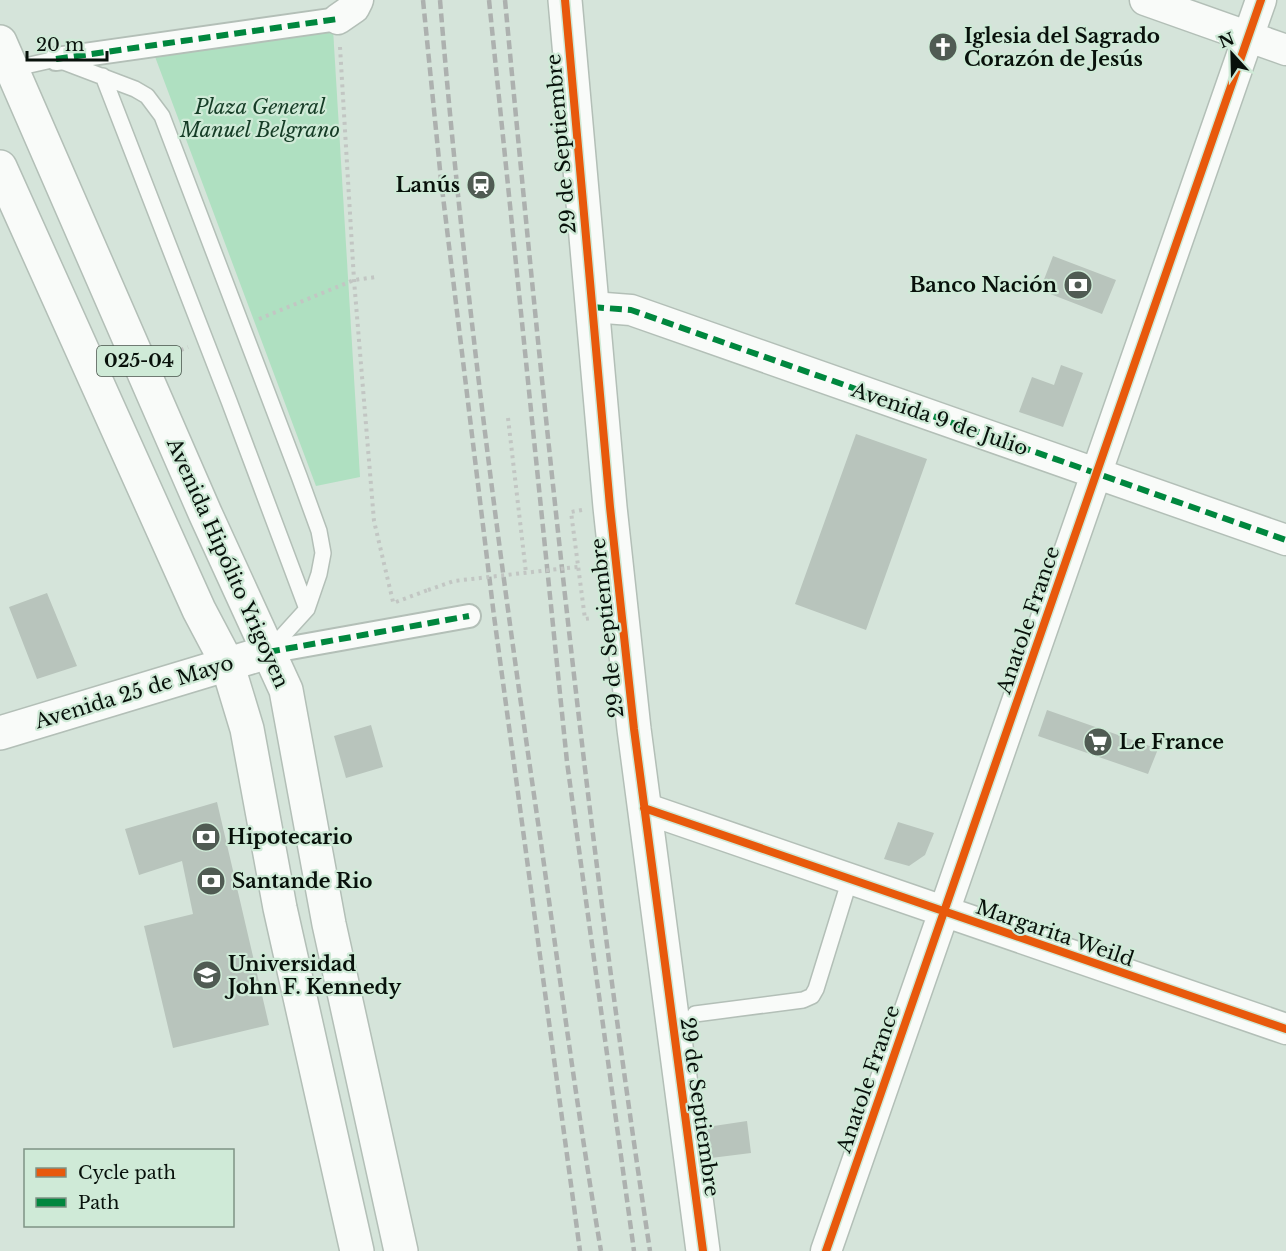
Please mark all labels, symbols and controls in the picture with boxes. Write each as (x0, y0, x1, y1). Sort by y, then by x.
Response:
scale bar (27, 24, 106, 62)
place label: Iglesia del Sagrado Corazón de Jesús (964, 24, 1160, 71)
north arrow (1202, 24, 1262, 84)
text: N (1216, 28, 1237, 52)
church icon: Iglesia del Sagrado Corazón de Jesús (927, 31, 959, 63)
text: 20 m (36, 34, 84, 56)
street label: 29 de Septiembre (541, 53, 581, 235)
park label: Plaza General Manuel Belgrano (179, 95, 340, 142)
station icon: Lanús (465, 169, 497, 201)
place label: Lanús (395, 173, 460, 197)
bank icon: Banco Nación (1062, 269, 1094, 301)
place label: Banco Nación (909, 273, 1057, 297)
road number: 025-04 (97, 346, 181, 376)
street label: Avenida 9 de Julio (848, 377, 1031, 460)
street label: Avenida Hipólito Yrigoyen (162, 433, 294, 692)
street label: 29 de Septiembre (586, 537, 628, 719)
street label: Anatole France (991, 543, 1064, 698)
street label: Avenida 25 de Mayo (31, 650, 236, 734)
supermarket icon: Le France (1082, 726, 1114, 758)
place label: Le France (1119, 730, 1224, 754)
bank icon: Hipotecario (190, 821, 222, 853)
place label: Hipotecario (227, 825, 353, 849)
bank icon: Santande Rio (195, 865, 227, 897)
place label: Santande Rio (232, 869, 373, 893)
street label: Margarita Weild (973, 895, 1137, 971)
place label: Universidad John F. Kennedy (224, 952, 402, 999)
school or university icon: Universidad John F. Kennedy (191, 959, 223, 991)
street label: Anatole France (831, 1002, 904, 1157)
street label: 29 de Septiembre (676, 1016, 724, 1198)
legend (24, 1149, 234, 1227)
text: Cycle path (78, 1162, 176, 1184)
text: Path (78, 1192, 119, 1214)

